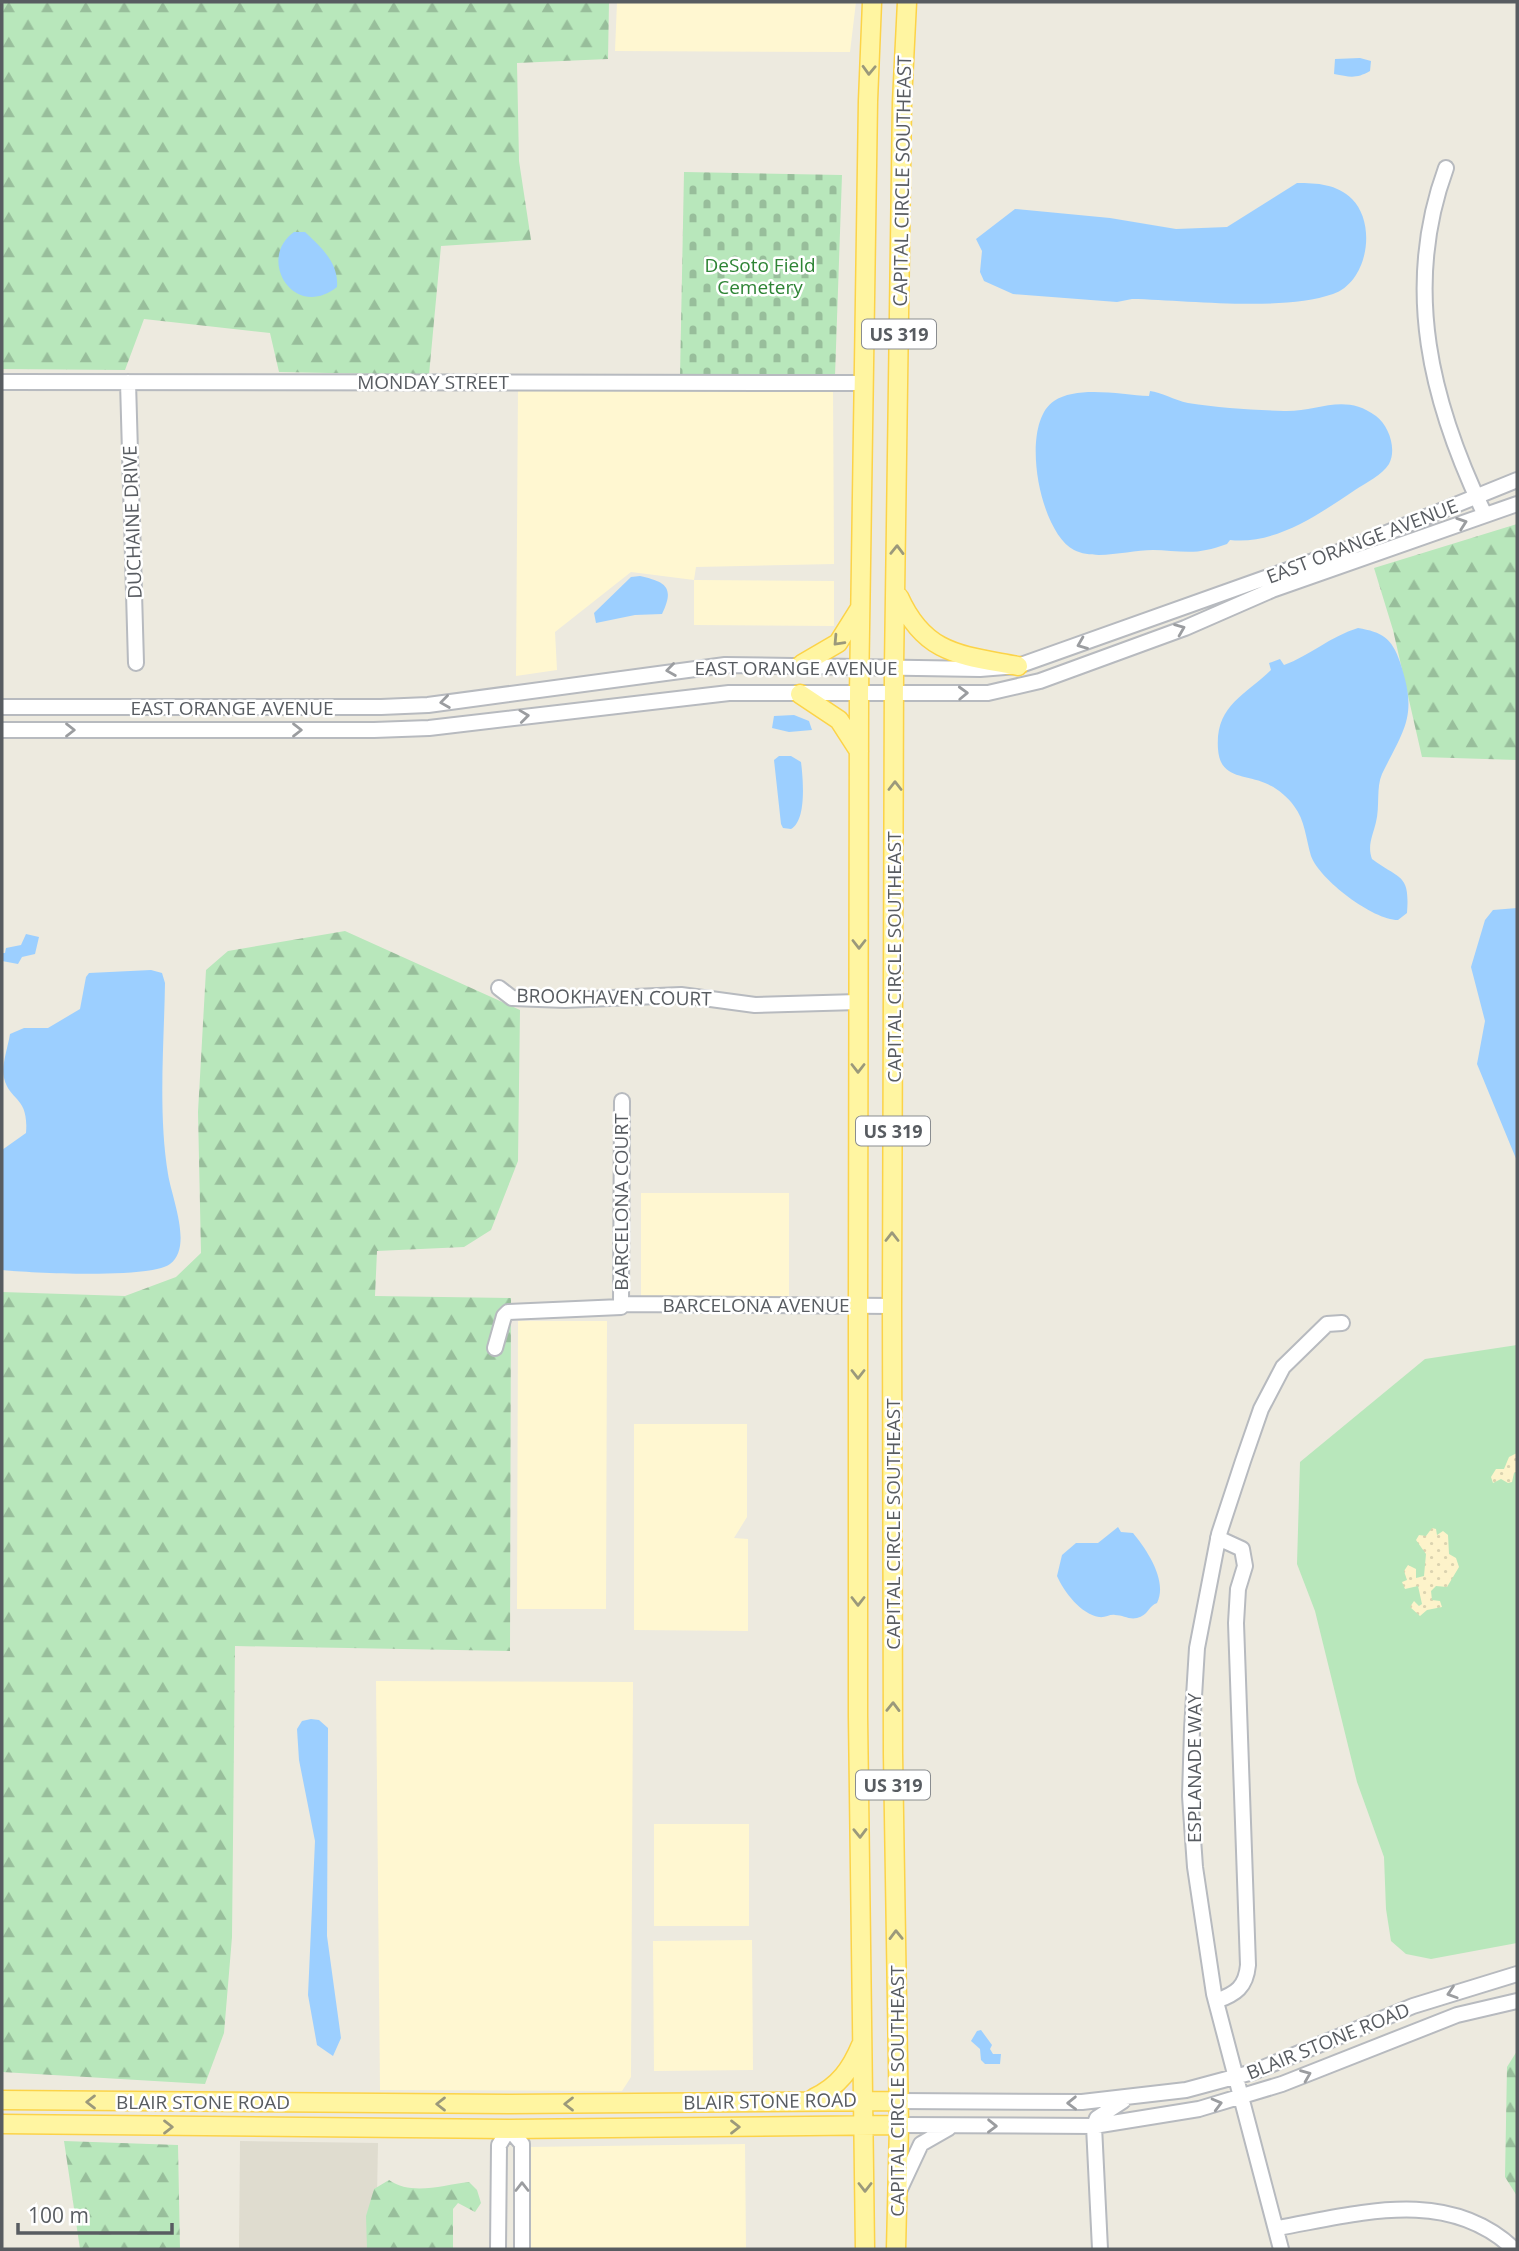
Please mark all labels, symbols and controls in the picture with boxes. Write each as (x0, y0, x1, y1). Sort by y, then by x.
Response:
street label: CAPITAL CIRCLE SOUTHEAST (887, 55, 917, 307)
one-way arrow (861, 65, 876, 76)
park label: DeSoto Field Cemetery (704, 252, 816, 300)
road number: US 319 (862, 320, 936, 348)
street label: MONDAY STREET (357, 369, 509, 395)
street label: DUCHAINE DRIVE (116, 445, 148, 599)
street label: EAST ORANGE AVENUE (1263, 492, 1461, 590)
one-way arrow (1455, 517, 1467, 531)
one-way arrow (889, 544, 904, 555)
one-way arrow (1174, 623, 1186, 637)
one-way arrow (834, 633, 846, 646)
one-way arrow (1077, 635, 1089, 649)
street label: EAST ORANGE AVENUE (694, 655, 898, 681)
one-way arrow (665, 663, 677, 678)
one-way arrow (958, 686, 969, 701)
one-way arrow (440, 694, 451, 709)
street label: EAST ORANGE AVENUE (130, 695, 334, 721)
one-way arrow (518, 709, 530, 724)
one-way arrow (65, 722, 76, 738)
one-way arrow (293, 722, 303, 738)
one-way arrow (887, 780, 903, 791)
street label: CAPITAL CIRCLE SOUTHEAST (881, 831, 907, 1083)
one-way arrow (851, 939, 867, 949)
street label: BROOKHAVEN COURT (516, 982, 712, 1012)
one-way arrow (850, 1063, 866, 1074)
street label: BARCELONA COURT (608, 1113, 634, 1291)
road number: US 319 (856, 1116, 930, 1146)
one-way arrow (884, 1232, 900, 1242)
street label: BARCELONA AVENUE (662, 1292, 850, 1318)
one-way arrow (850, 1369, 866, 1379)
street label: CAPITAL CIRCLE SOUTHEAST (880, 1398, 906, 1650)
one-way arrow (850, 1596, 866, 1607)
street label: ESPLANADE WAY (1181, 1693, 1207, 1843)
one-way arrow (885, 1701, 901, 1712)
road number: US 319 (856, 1770, 930, 1800)
one-way arrow (853, 1828, 868, 1839)
one-way arrow (888, 1929, 904, 1939)
street label: CAPITAL CIRCLE SOUTHEAST (884, 1965, 910, 2217)
one-way arrow (1446, 1985, 1458, 1999)
street label: BLAIR STONE ROAD (1242, 1996, 1414, 2086)
one-way arrow (1299, 2069, 1311, 2083)
street label: BLAIR STONE ROAD (683, 2086, 857, 2116)
street label: BLAIR STONE ROAD (116, 2089, 290, 2115)
one-way arrow (85, 2094, 96, 2110)
one-way arrow (1066, 2095, 1077, 2110)
one-way arrow (435, 2096, 446, 2112)
one-way arrow (564, 2096, 574, 2112)
one-way arrow (1211, 2098, 1223, 2112)
one-way arrow (163, 2119, 174, 2135)
one-way arrow (730, 2119, 740, 2135)
one-way arrow (987, 2119, 998, 2134)
one-way arrow (514, 2181, 530, 2191)
one-way arrow (857, 2183, 873, 2193)
scale bar (18, 2192, 172, 2236)
text: 100 m (28, 2201, 89, 2229)

